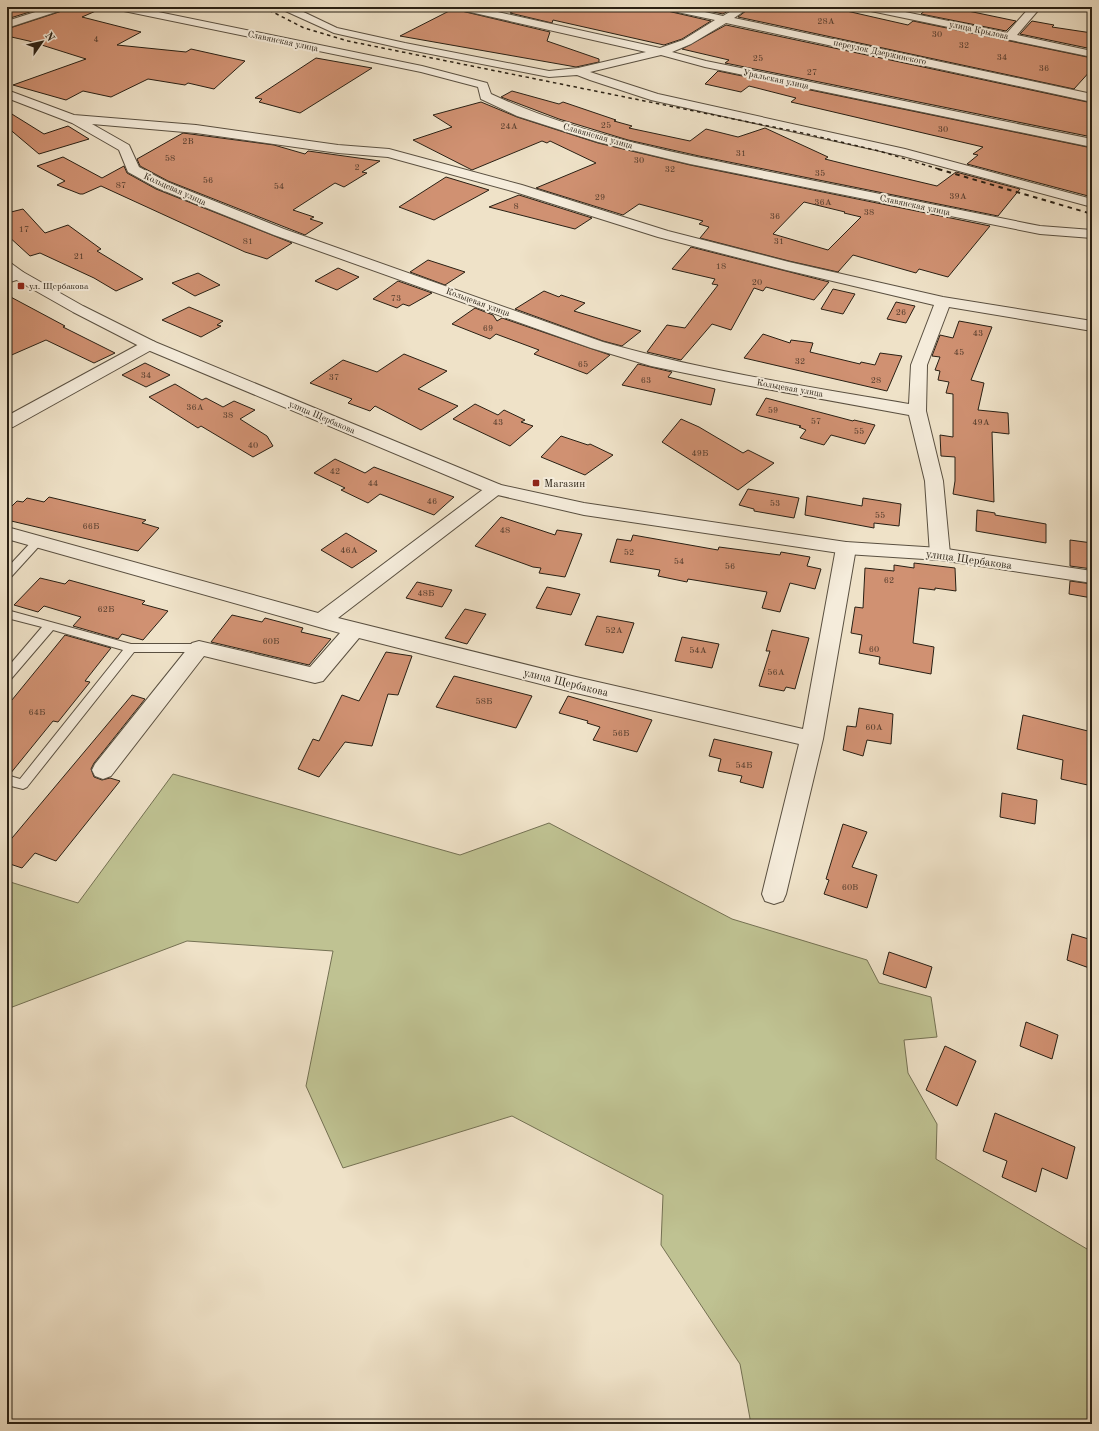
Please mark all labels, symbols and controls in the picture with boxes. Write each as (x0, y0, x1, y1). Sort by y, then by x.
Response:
house number: 28А (817, 17, 835, 26)
street label: улица Крылова (948, 20, 1010, 41)
north arrow (22, 22, 62, 62)
street label: Славянская улица (247, 30, 320, 53)
house number: 30 (932, 30, 942, 39)
text: N (42, 31, 56, 44)
house number: 4 (93, 35, 99, 44)
street label: переулок Дзержинского (833, 38, 928, 67)
house number: 32 (959, 41, 969, 50)
house number: 34 (997, 53, 1007, 62)
house number: 25 (753, 54, 763, 63)
house number: 36 (1039, 64, 1049, 73)
street label: Уральская улица (742, 68, 810, 91)
house number: 27 (807, 68, 817, 77)
house number: 25 (601, 121, 611, 130)
house number: 24А (500, 122, 518, 131)
street label: Славянская улица (562, 122, 634, 151)
house number: 30 (938, 125, 948, 134)
house number: 2В (182, 137, 194, 146)
house number: 31 (736, 149, 746, 158)
house number: 58 (165, 154, 175, 163)
house number: 30 (634, 156, 644, 165)
house number: 2 (354, 163, 360, 172)
house number: 32 (665, 165, 675, 174)
house number: 35 (815, 169, 825, 178)
street label: Кольцевая улица (142, 172, 208, 207)
house number: 56 (203, 176, 213, 185)
house number: 87 (116, 181, 126, 190)
house number: 54 (274, 182, 284, 191)
house number: 39А (949, 192, 967, 201)
house number: 29 (595, 193, 605, 202)
street label: Славянская улица (879, 194, 952, 217)
house number: 36А (814, 198, 832, 207)
house number: 8 (513, 202, 519, 211)
house number: 38 (864, 208, 874, 217)
house number: 36 (770, 212, 780, 221)
house number: 17 (19, 225, 29, 234)
house number: 81 (243, 237, 253, 246)
house number: 31 (774, 237, 784, 246)
house number: 21 (74, 252, 84, 261)
house number: 18 (716, 262, 726, 271)
house number: 20 (752, 278, 762, 287)
marker: ул. Щербакова (16, 281, 26, 291)
place label: ул. Щербакова (29, 282, 89, 291)
street label: Кольцевая улица (445, 287, 512, 318)
house number: 73 (391, 294, 401, 303)
house number: 26 (896, 308, 906, 317)
house number: 69 (483, 324, 493, 333)
house number: 43 (973, 329, 983, 338)
house number: 45 (954, 348, 964, 357)
house number: 32 (795, 357, 805, 366)
house number: 65 (578, 360, 588, 369)
house number: 34 (141, 371, 151, 380)
house number: 37 (329, 373, 339, 382)
house number: 63 (641, 376, 651, 385)
house number: 28 (871, 376, 881, 385)
street label: Кольцевая улица (756, 378, 824, 399)
street label: улица Щербакова (287, 399, 357, 436)
house number: 36А (186, 403, 204, 412)
house number: 59 (768, 406, 778, 415)
house number: 38 (223, 411, 233, 420)
house number: 57 (811, 417, 821, 426)
house number: 43 (493, 418, 503, 427)
house number: 49А (972, 418, 990, 427)
house number: 55 (854, 427, 864, 436)
house number: 40 (248, 441, 258, 450)
house number: 49Б (692, 449, 708, 458)
house number: 42 (330, 467, 340, 476)
marker: Магазин (531, 478, 541, 488)
house number: 44 (368, 479, 378, 488)
place label: Магазин (544, 479, 585, 490)
house number: 46 (427, 497, 437, 506)
house number: 53 (770, 499, 780, 508)
house number: 55 (875, 511, 885, 520)
house number: 66Б (83, 522, 99, 531)
house number: 48 (500, 526, 510, 535)
house number: 46А (340, 546, 358, 555)
house number: 52 (624, 548, 634, 557)
street label: улица Щербакова (925, 549, 1013, 572)
house number: 54 (674, 557, 684, 566)
house number: 56 (725, 562, 735, 571)
house number: 62 (884, 576, 894, 585)
house number: 48Б (418, 589, 434, 598)
house number: 62Б (98, 605, 114, 614)
house number: 52А (605, 626, 623, 635)
house number: 60Б (263, 637, 279, 646)
house number: 60 (869, 645, 879, 654)
house number: 54А (689, 646, 707, 655)
street label: улица Щербакова (522, 668, 610, 699)
house number: 56А (767, 668, 785, 677)
house number: 58Б (476, 697, 492, 706)
house number: 64Б (29, 708, 45, 717)
house number: 60А (865, 723, 883, 732)
house number: 56Б (613, 729, 629, 738)
house number: 54Б (736, 761, 752, 770)
house number: 60В (842, 883, 858, 892)

